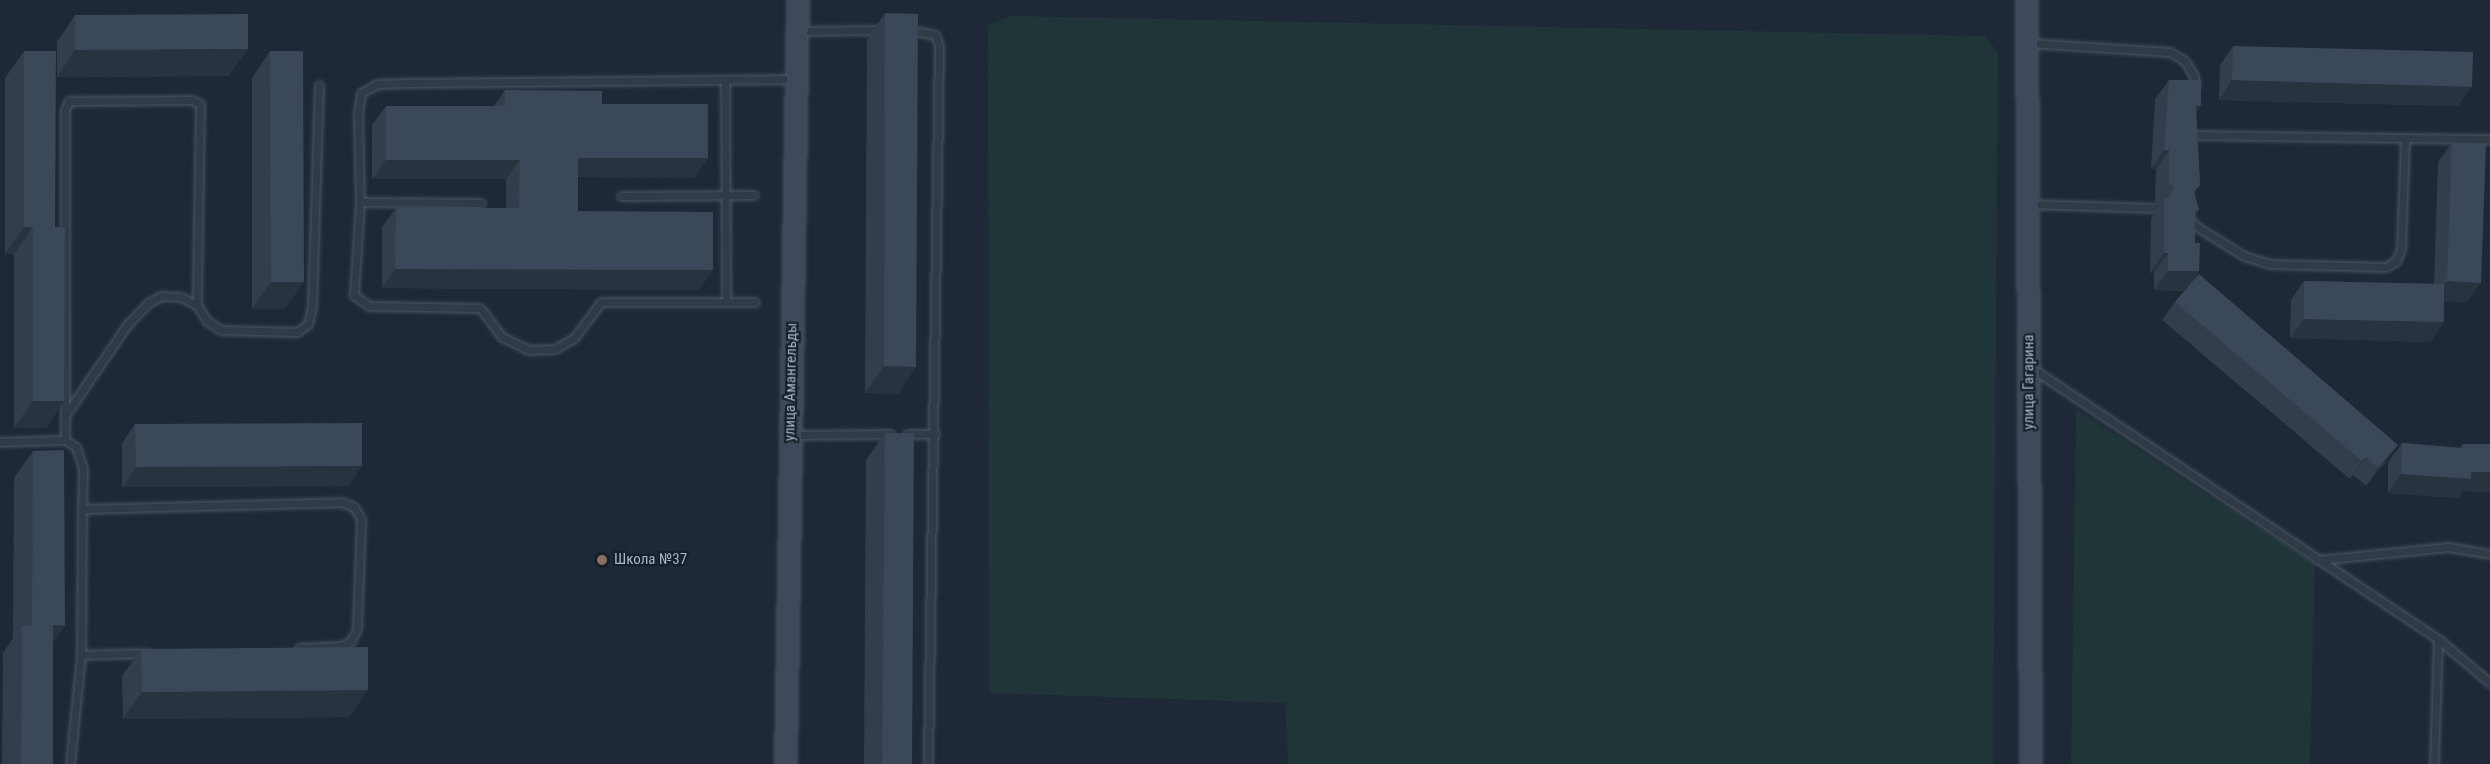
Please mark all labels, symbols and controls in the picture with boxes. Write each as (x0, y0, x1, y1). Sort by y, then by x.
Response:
street label: улица Амангельды (781, 323, 801, 441)
street label: улица Гагарина (2020, 334, 2038, 430)
place label: Школа №37 (614, 551, 687, 569)
marker: Школа №37 (595, 553, 609, 567)

